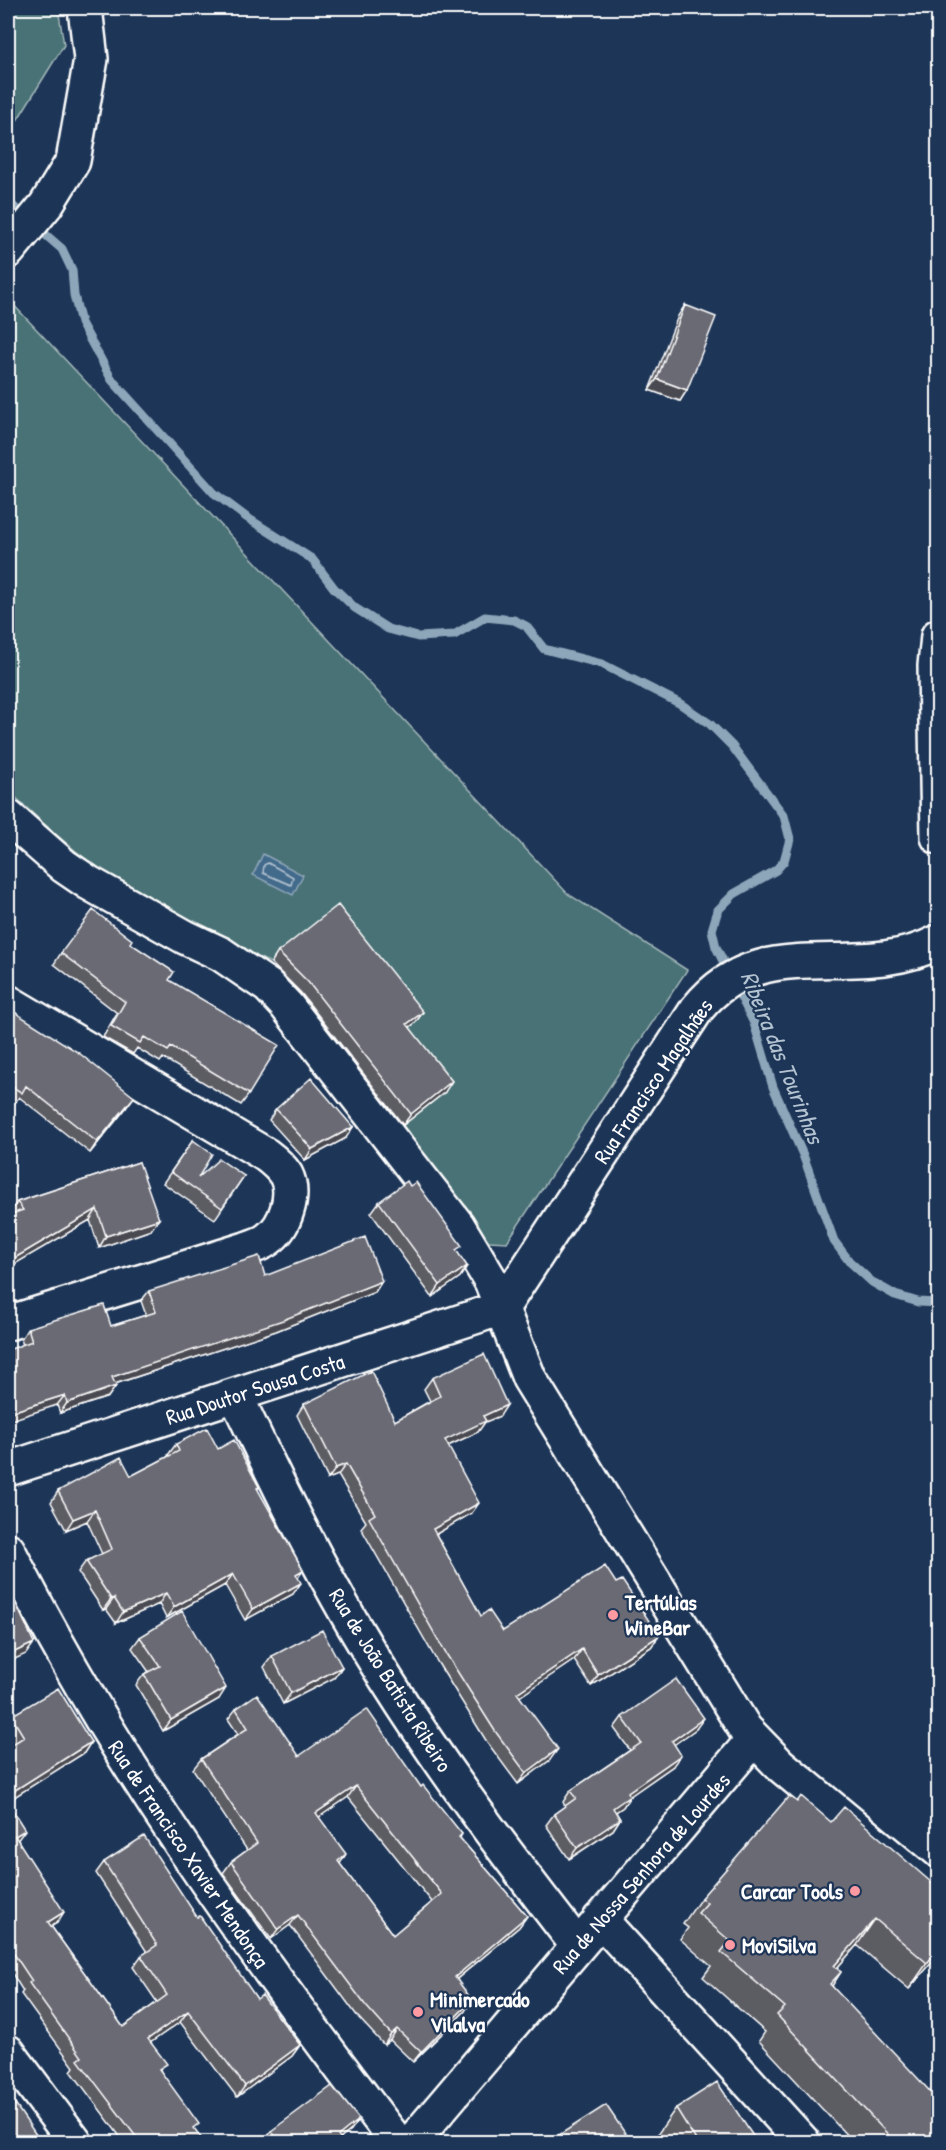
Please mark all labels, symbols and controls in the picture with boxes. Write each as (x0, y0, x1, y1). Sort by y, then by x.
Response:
water label: Ribeira das Tourinhas (734, 966, 833, 1151)
street label: Rua Francisco Magalhães (587, 993, 719, 1169)
street label: Rua Doutor Sousa Costa (162, 1346, 348, 1432)
street label: Rua de João Batista Ribeiro (322, 1582, 460, 1778)
place label: Tertúlias WineBar (624, 1587, 697, 1642)
marker: Tertúlias WineBar (606, 1608, 620, 1622)
street label: Rua de Francisco Xavier Mendonça (101, 1734, 277, 1974)
street label: Rua de Nossa Senhora de Lourdes (545, 1766, 737, 1980)
place label: Carcar Tools (741, 1876, 844, 1906)
marker: Carcar Tools (848, 1884, 862, 1898)
place label: MoviSilva (742, 1930, 816, 1960)
marker: MoviSilva (723, 1938, 737, 1952)
place label: Minimercado Vilalva (430, 1984, 530, 2039)
marker: Minimercado Vilalva (411, 2005, 425, 2019)

